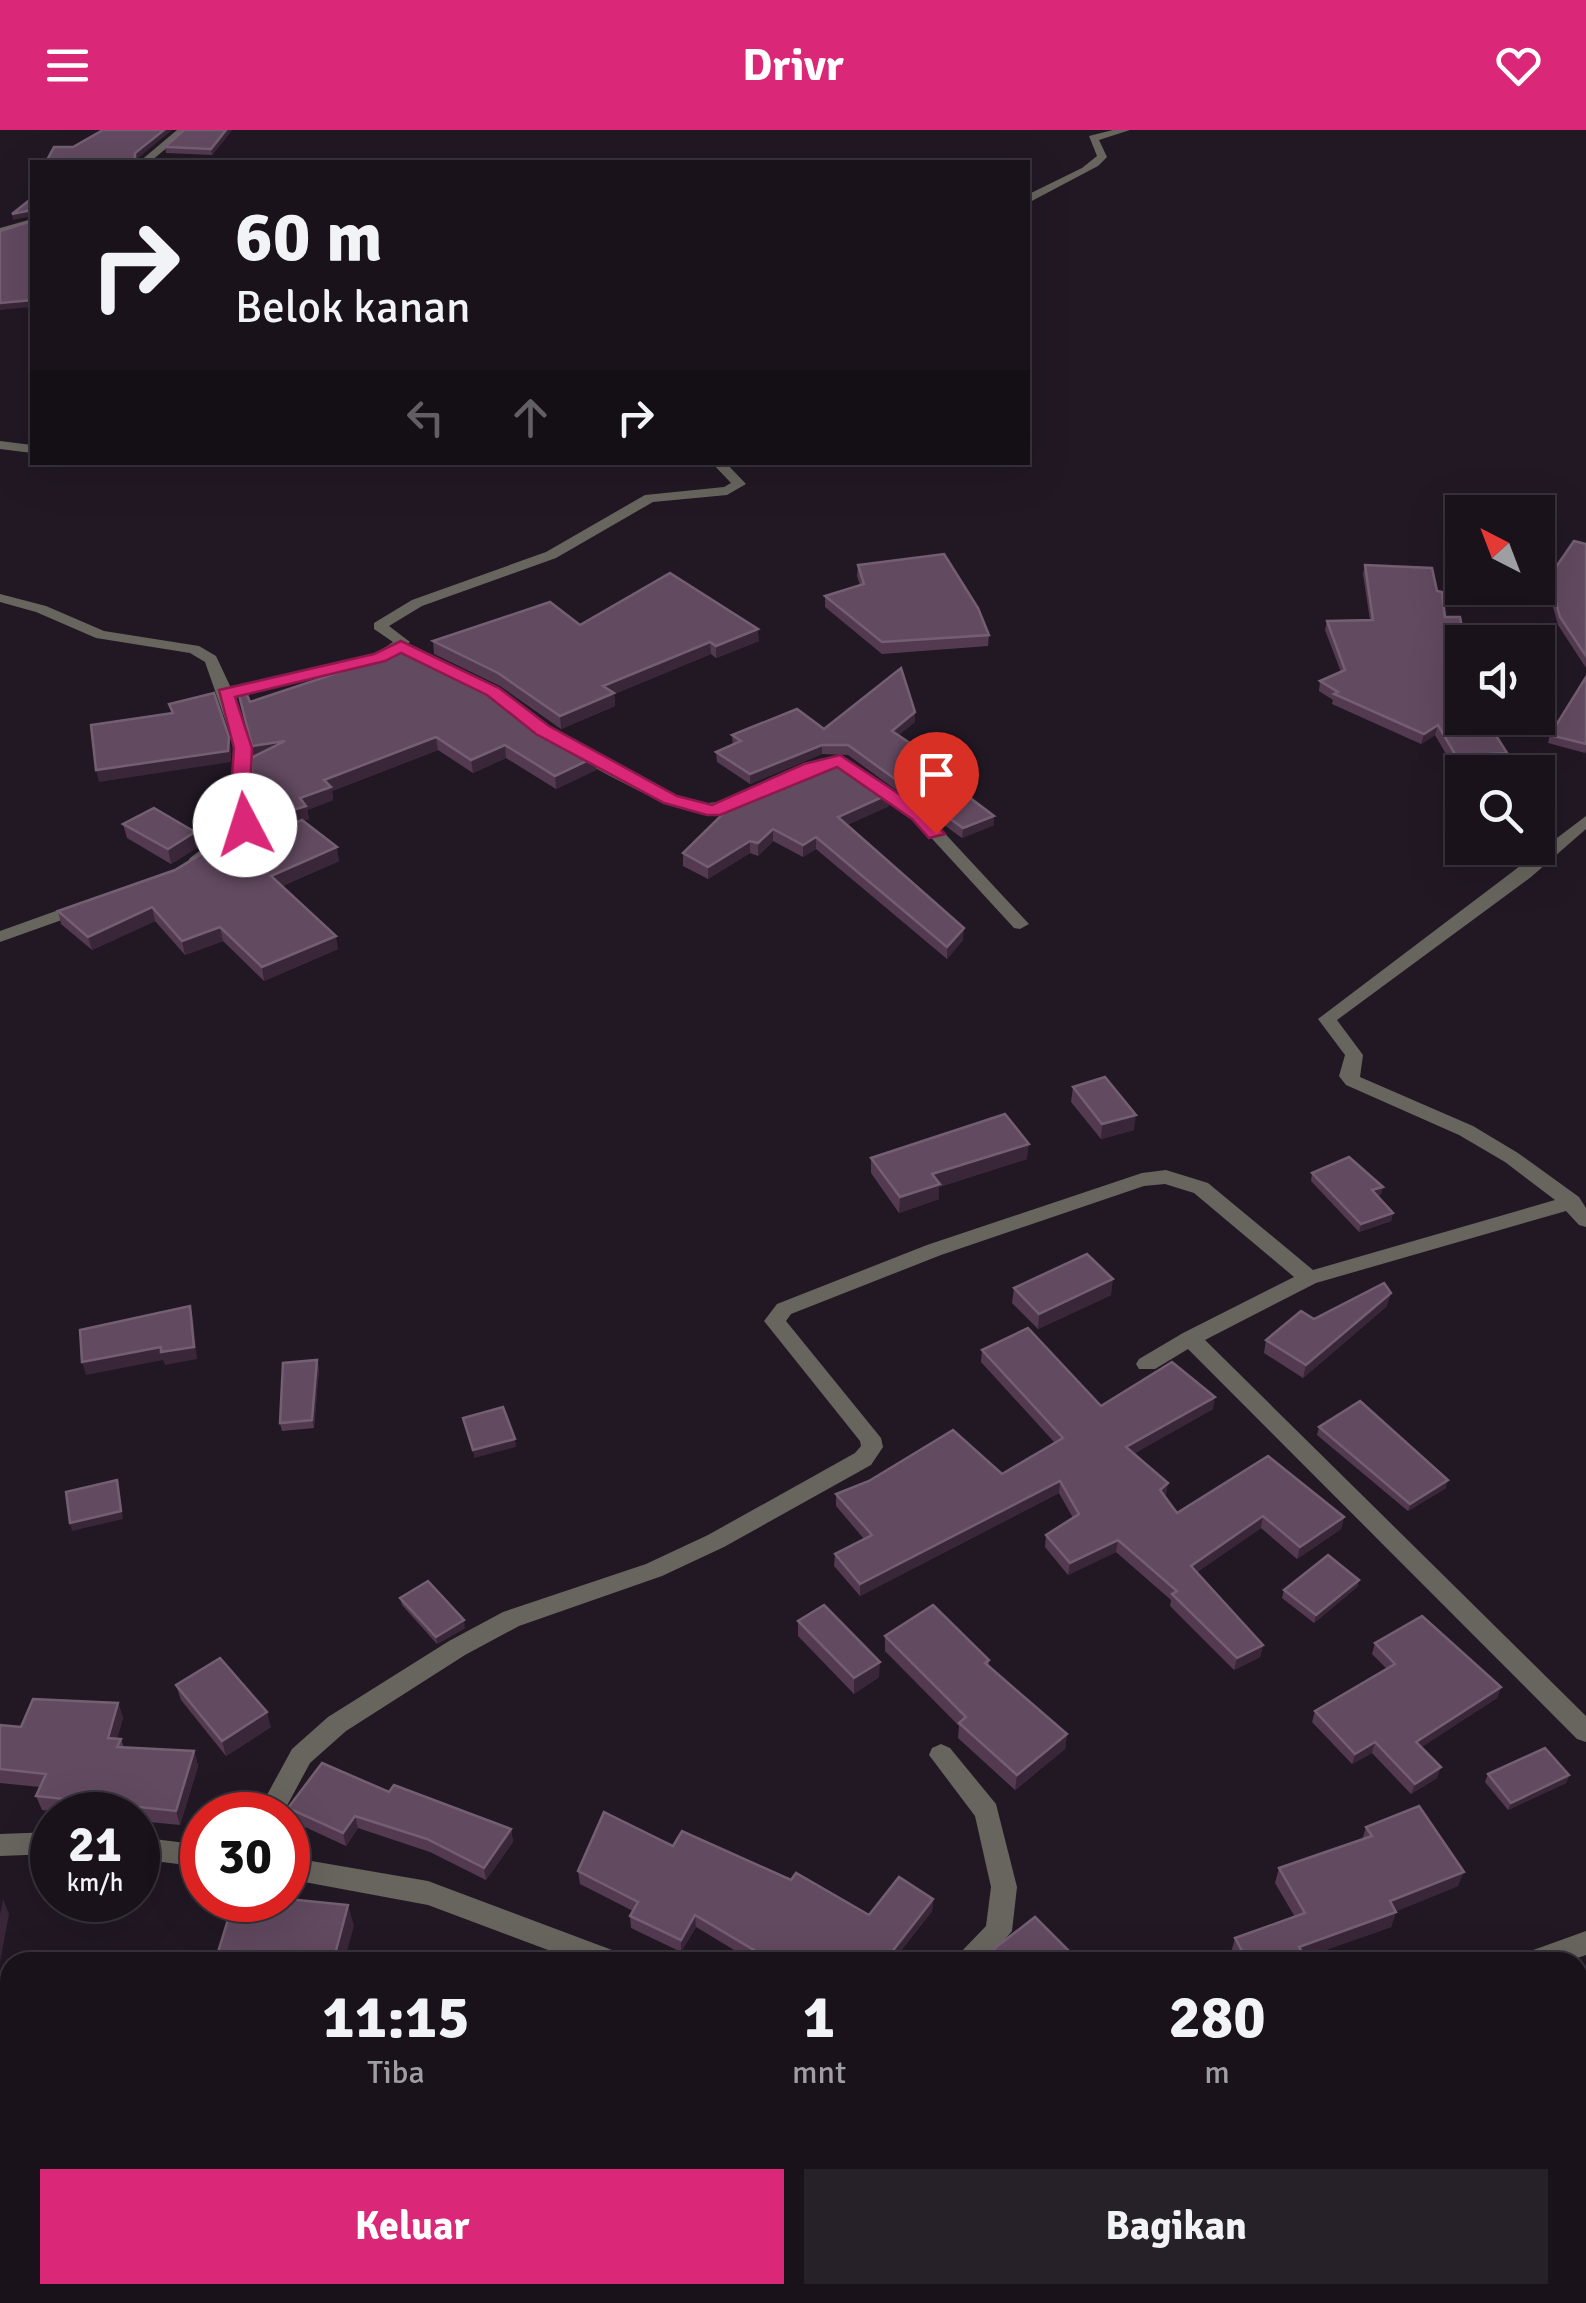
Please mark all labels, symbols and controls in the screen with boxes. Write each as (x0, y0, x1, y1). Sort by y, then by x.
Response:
icon: menu (40, 38, 95, 93)
text: Drivr (742, 38, 844, 93)
icon: heart (1491, 38, 1546, 93)
text: 60 m (235, 194, 383, 280)
icon: right (70, 200, 200, 330)
text: Belok kanan (235, 280, 471, 335)
icon: left (398, 390, 453, 445)
icon: ahead (503, 390, 558, 445)
icon: right (608, 390, 663, 445)
north arrow (1445, 495, 1555, 605)
map controls (1445, 495, 1555, 865)
button: sound (1445, 625, 1555, 735)
pin (894, 732, 979, 835)
icon: arrive (909, 747, 964, 802)
button: search (1445, 755, 1555, 865)
position arrow (193, 773, 297, 877)
speed limit sign: 30 (180, 1792, 310, 1922)
text: 21 (68, 1814, 122, 1876)
text: km/h (67, 1867, 123, 1898)
text: 11:15 (322, 1981, 470, 2055)
text: 1 (803, 1981, 835, 2055)
text: 280 (1168, 1981, 1266, 2055)
text: Tiba (367, 2053, 425, 2092)
text: mnt (792, 2053, 846, 2092)
text: m (1204, 2053, 1230, 2092)
button: Keluar (40, 2169, 784, 2284)
button: Bagikan (804, 2169, 1548, 2284)

